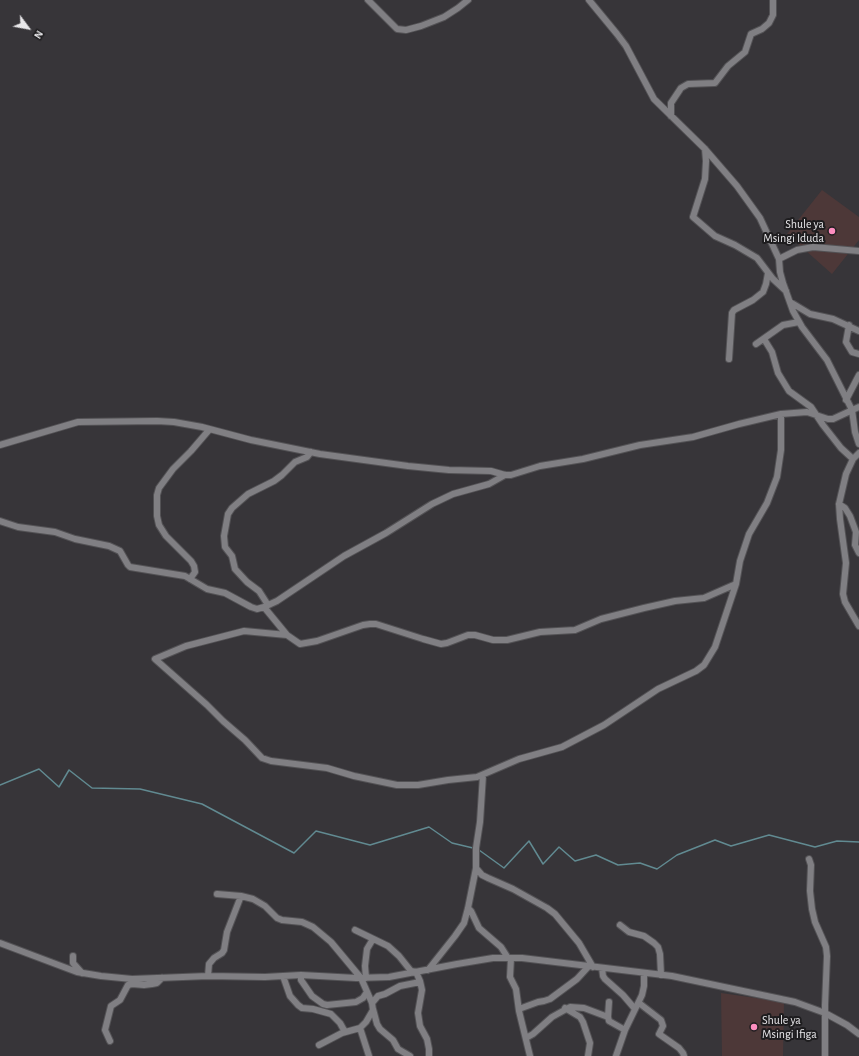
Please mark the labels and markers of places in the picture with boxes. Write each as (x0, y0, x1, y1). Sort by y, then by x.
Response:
place label: Shule ya Msingi Iduda (763, 217, 824, 245)
marker: Shule ya Msingi Iduda (827, 226, 837, 236)
place label: Shule ya Msingi Ifiga (762, 1013, 817, 1041)
marker: Shule ya Msingi Ifiga (749, 1022, 759, 1032)

